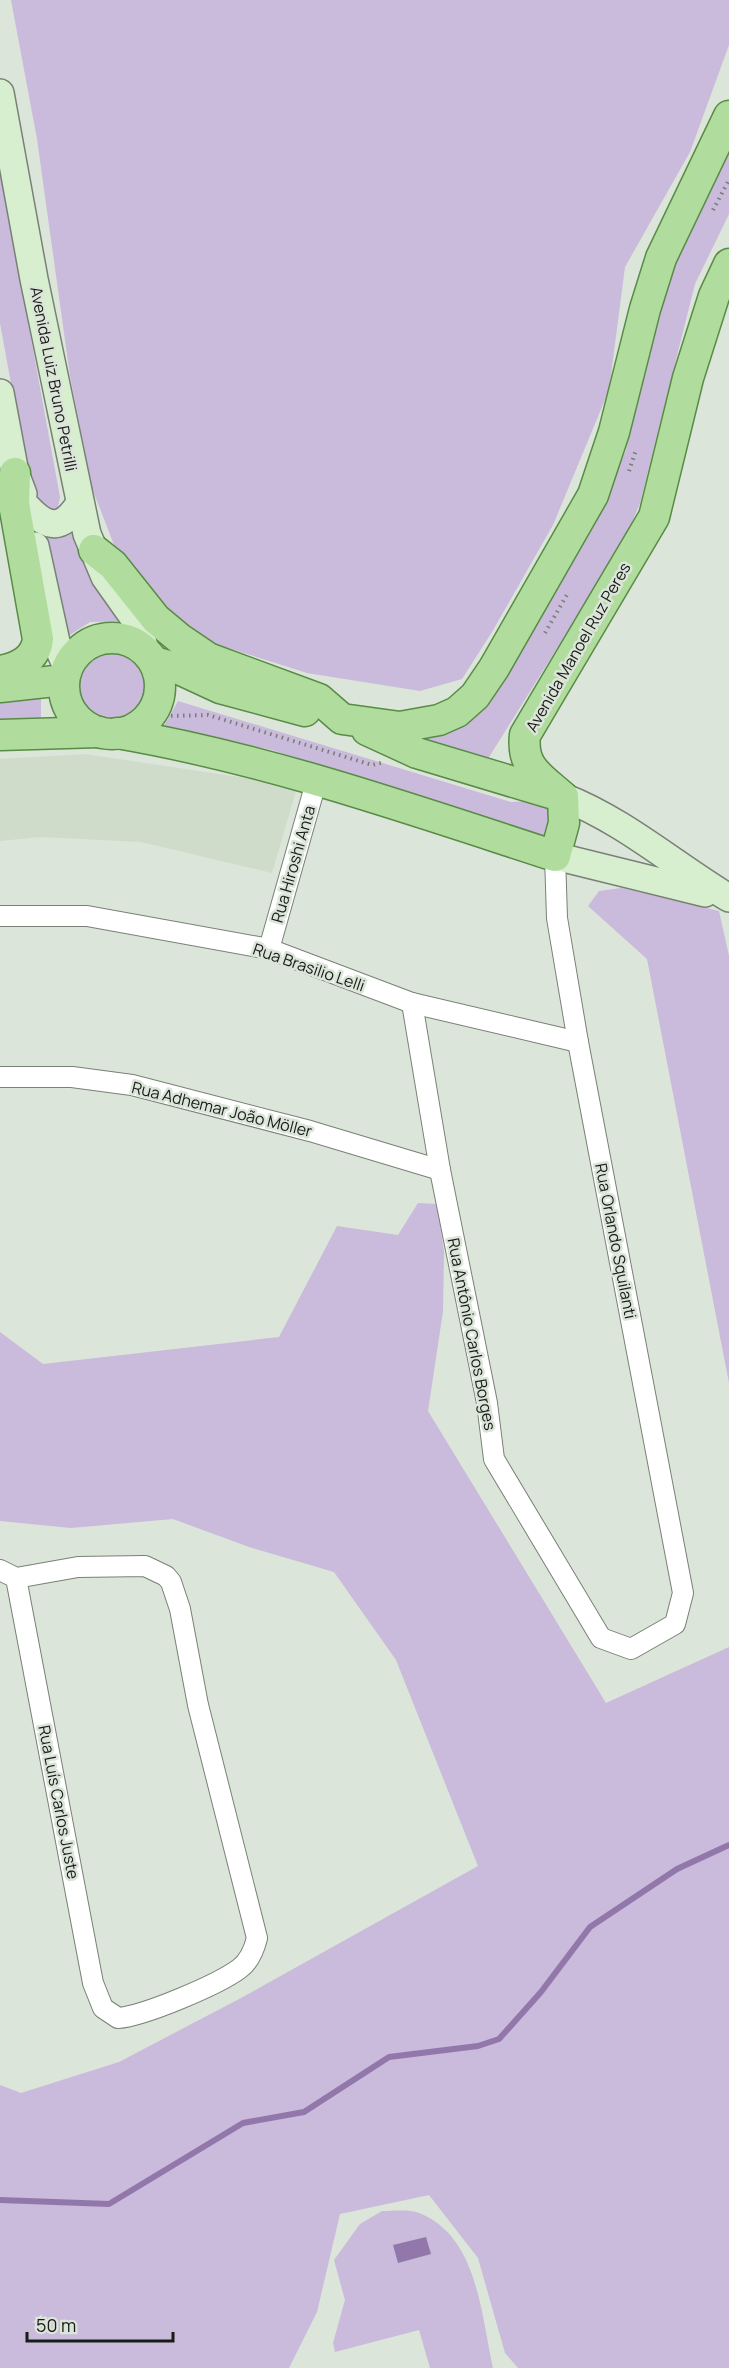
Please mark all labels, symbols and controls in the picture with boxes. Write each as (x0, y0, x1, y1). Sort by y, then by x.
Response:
street label: Avenida Luiz Bruno Petrilli (25, 285, 83, 473)
street label: Avenida Manoel Ruz Peres (520, 558, 636, 736)
street label: Rua Hiroshi Anta (266, 803, 320, 925)
street label: Rua Brasilio Lelli (250, 938, 368, 996)
street label: Rua Adhemar João Möller (129, 1076, 315, 1142)
street label: Rua Orlando Squilanti (590, 1161, 642, 1321)
street label: Rua Antônio Carlos Borges (443, 1236, 501, 1432)
street label: Rua Luís Carlos Juste (33, 1723, 85, 1881)
scale bar (27, 2305, 172, 2343)
text: 50 m (36, 2313, 76, 2337)

